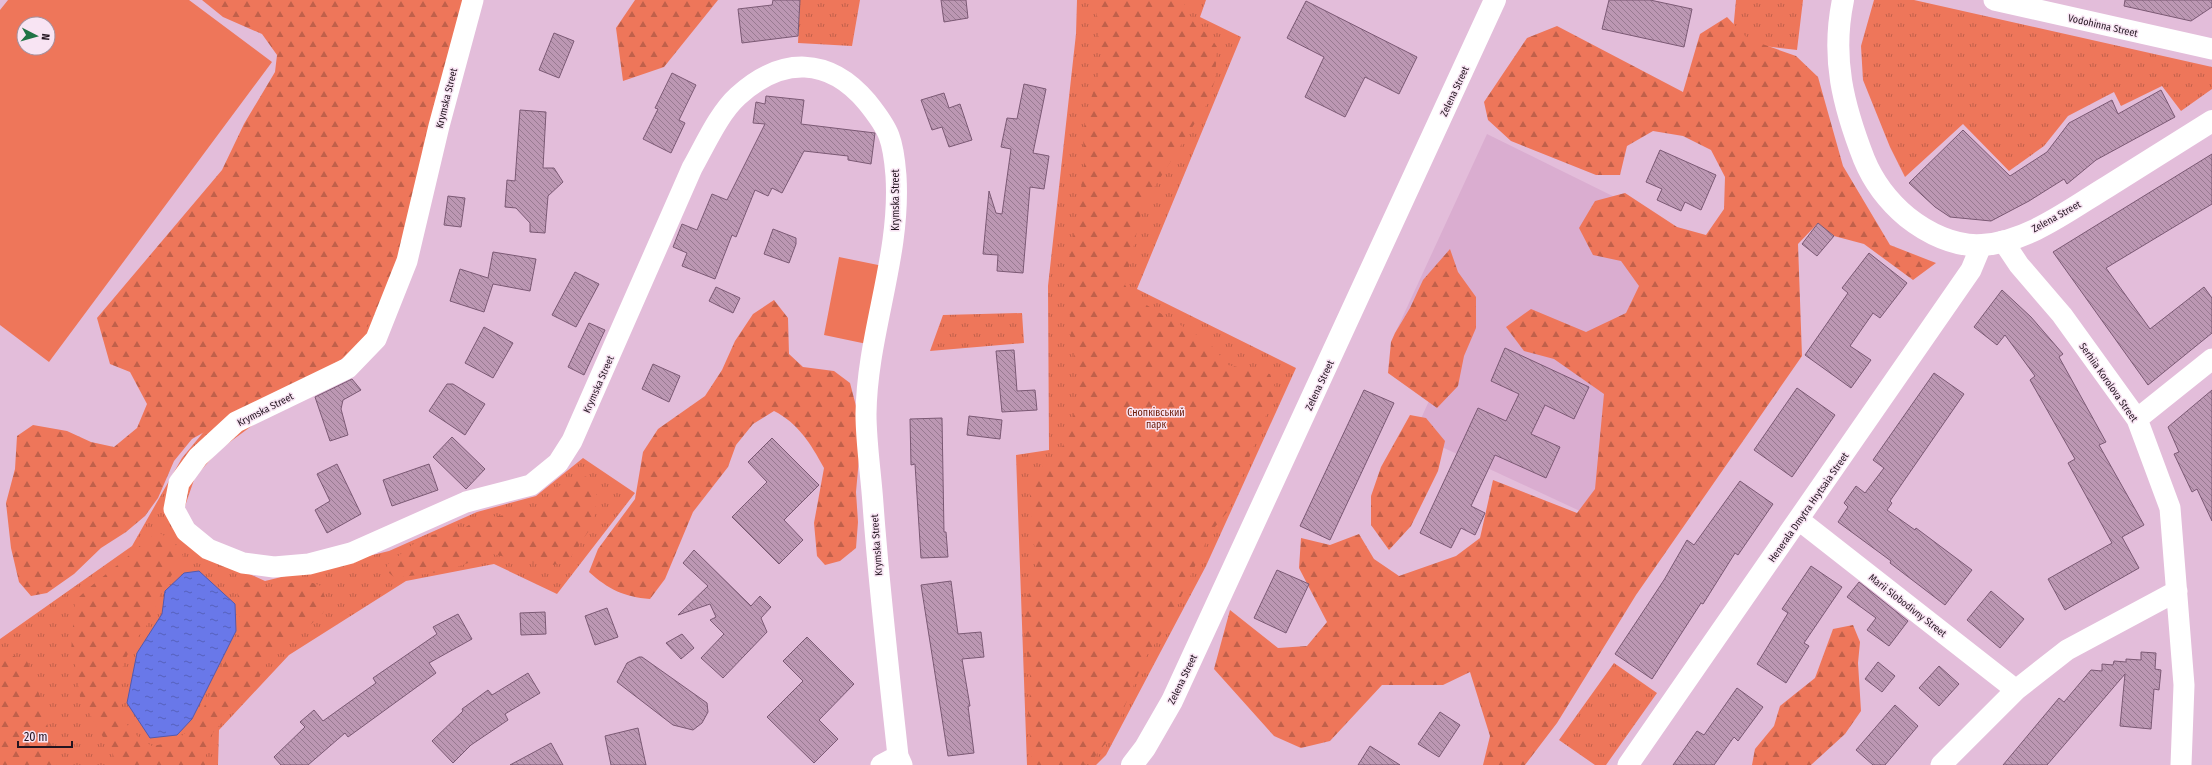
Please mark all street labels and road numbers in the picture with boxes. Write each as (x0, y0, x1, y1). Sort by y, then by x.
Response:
street label: Vodohinna Street (2067, 12, 2139, 40)
street label: Zelena Street (1438, 64, 1472, 118)
street label: Krymska Street (434, 66, 460, 130)
street label: Krymska Street (890, 169, 902, 231)
street label: Zelena Street (2030, 198, 2084, 235)
street label: Serhiia Korolova Street (2076, 341, 2140, 425)
street label: Krymska Street (581, 353, 617, 415)
street label: Zelena Street (1303, 358, 1337, 412)
street label: Krymska Street (235, 390, 296, 429)
street label: Henerala Dmytra Hrytsaia Street (1766, 450, 1852, 565)
street label: Krymska Street (869, 513, 885, 576)
street label: Marii Slobodivny Street (1866, 572, 1949, 640)
street label: Zelena Street (1166, 652, 1200, 706)

